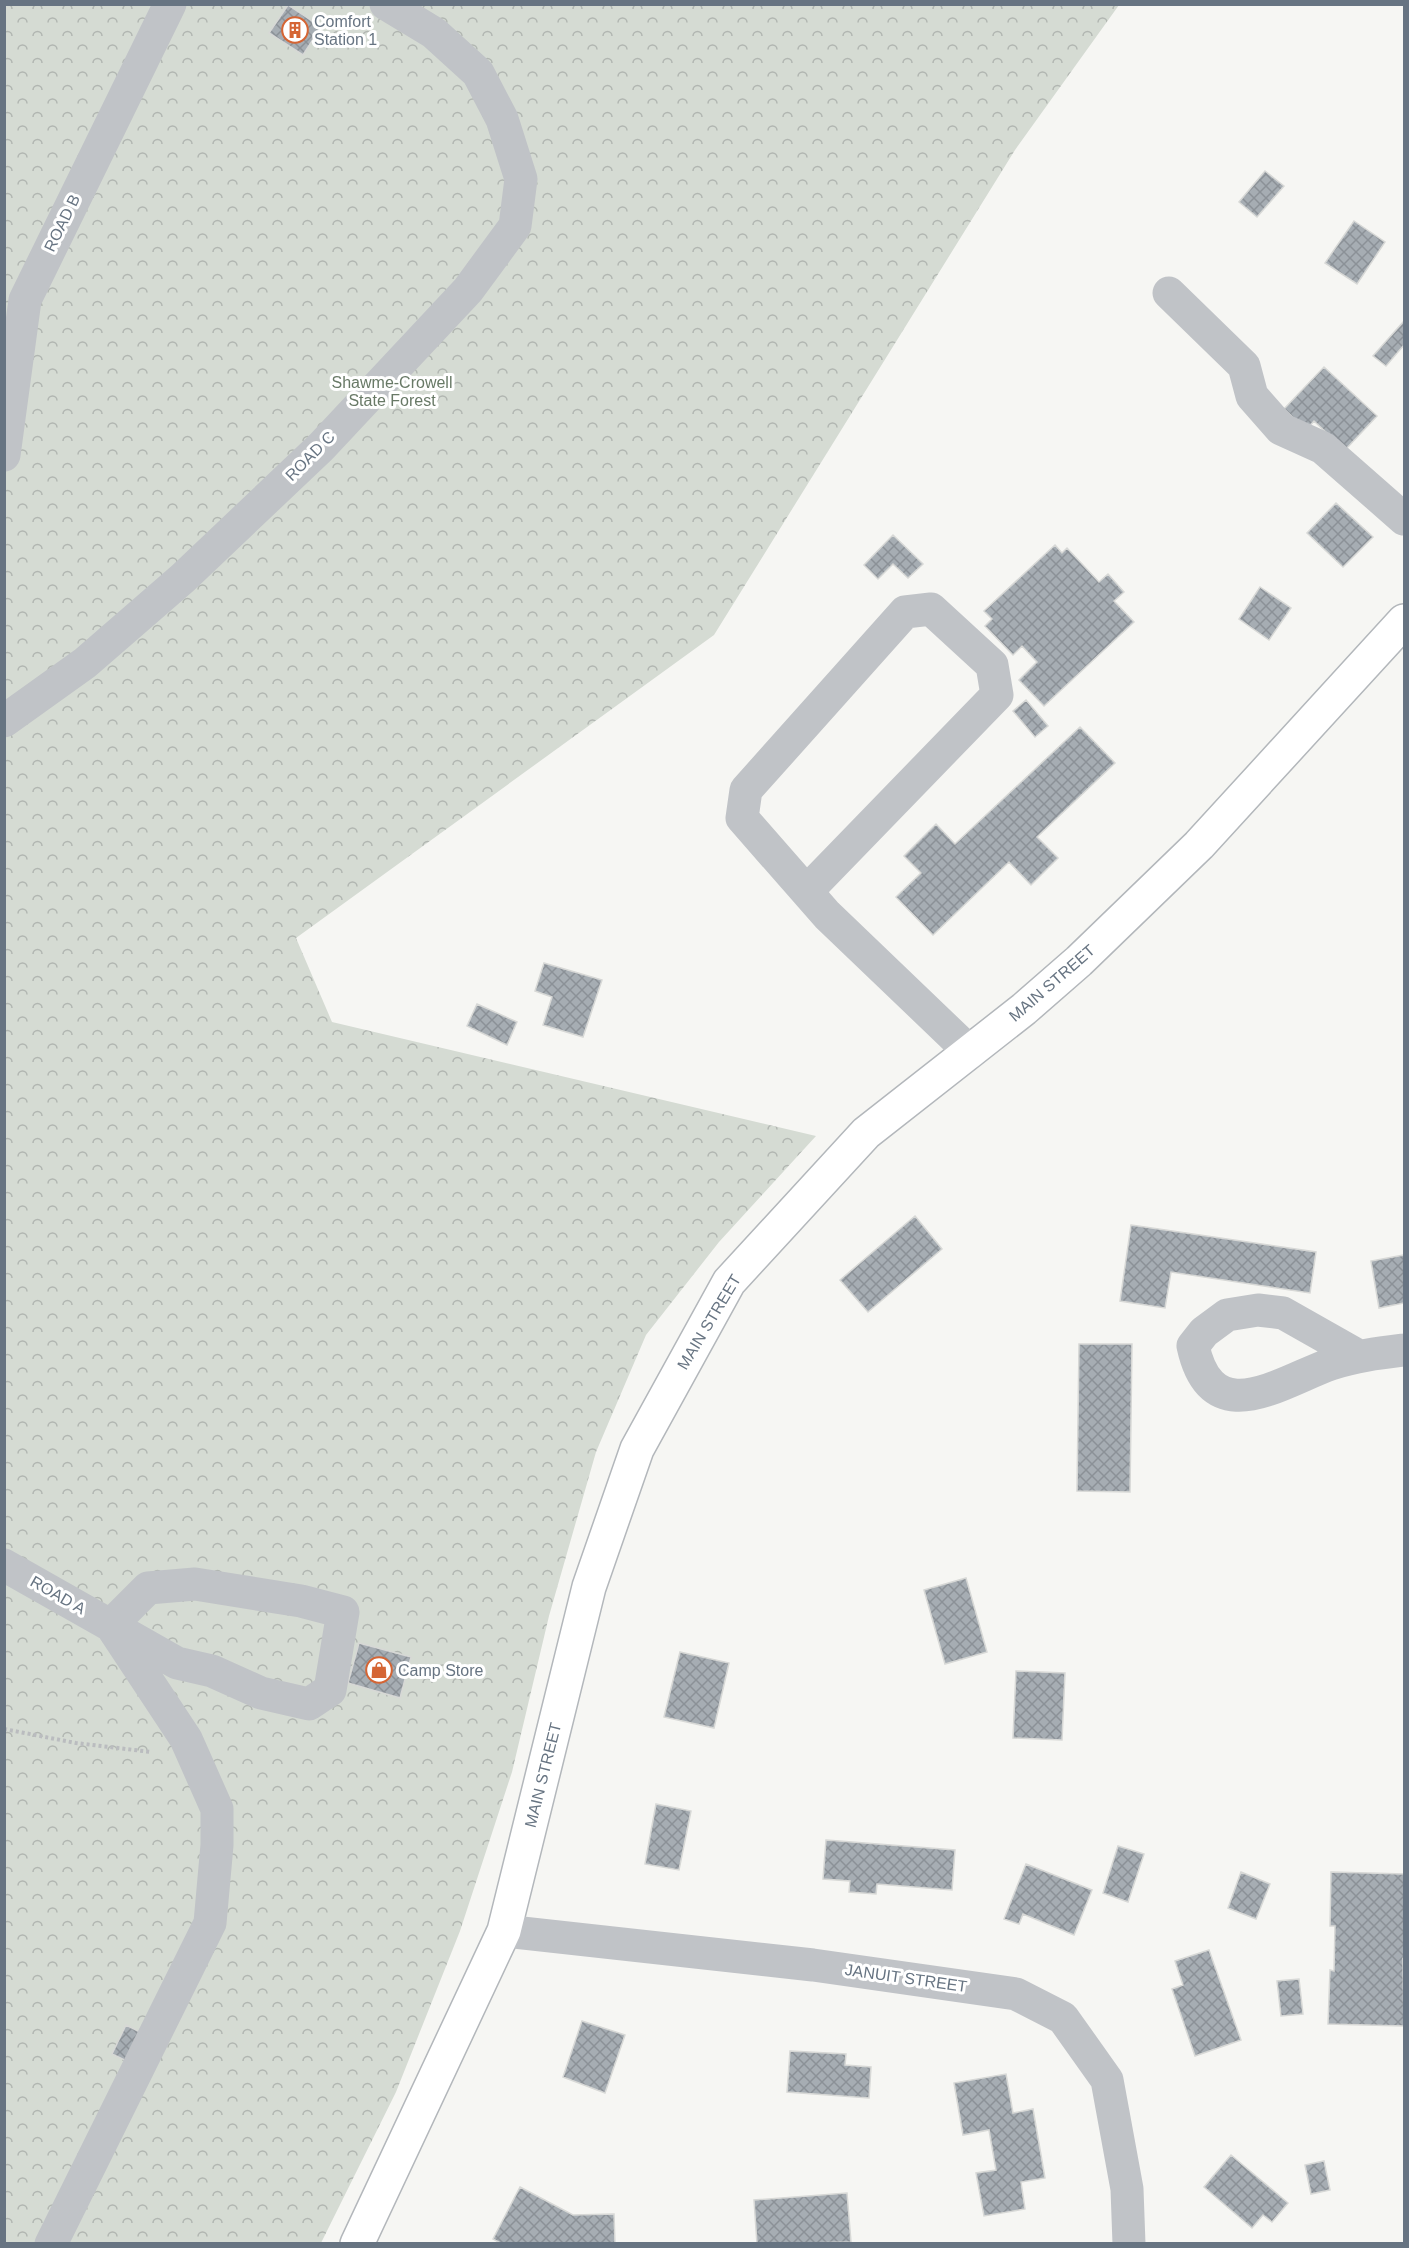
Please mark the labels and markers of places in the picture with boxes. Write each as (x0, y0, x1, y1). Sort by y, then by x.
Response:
place label: Comfort Station 1 (314, 13, 377, 48)
building icon: Comfort Station 1 (280, 15, 310, 45)
shop icon: Camp Store (364, 1655, 394, 1685)
place label: Camp Store (398, 1662, 483, 1679)

